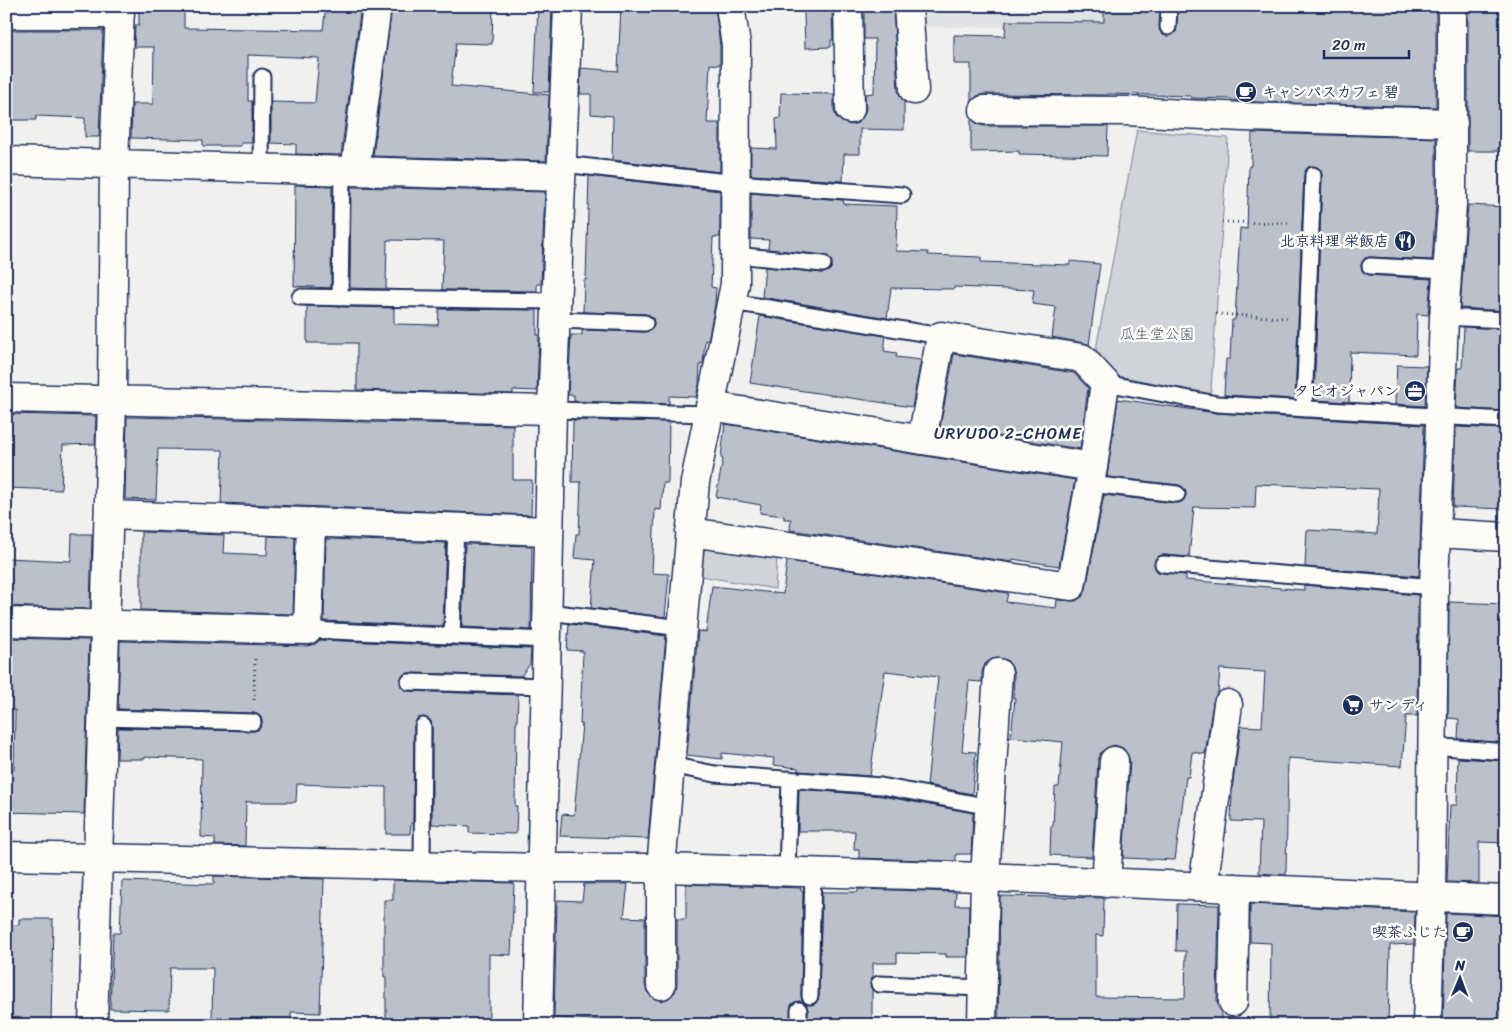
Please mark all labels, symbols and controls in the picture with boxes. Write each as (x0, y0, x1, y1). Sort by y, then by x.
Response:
scale bar (1324, 28, 1410, 60)
text: 20 m (1332, 32, 1366, 58)
place label: キャンパスカフェ 碧 (1262, 79, 1399, 105)
cafe icon: キャンパスカフェ 碧 (1234, 80, 1258, 104)
place label: 北京料理 栄飯店 (1280, 228, 1389, 254)
restaurant icon: 北京料理 栄飯店 (1393, 229, 1417, 253)
park label: 瓜生堂公園 (1119, 321, 1195, 347)
place label: タピオジャパン (1294, 378, 1399, 404)
office icon: タピオジャパン (1403, 379, 1427, 403)
district label: URYUDO 2-CHOME (934, 419, 1082, 448)
place label: サンディ (1369, 692, 1428, 718)
supermarket icon: サンディ (1341, 693, 1365, 717)
place label: 喫茶ふじた (1372, 919, 1447, 945)
cafe icon: 喫茶ふじた (1451, 920, 1475, 944)
text: N (1454, 953, 1466, 978)
north arrow (1434, 954, 1484, 1004)

